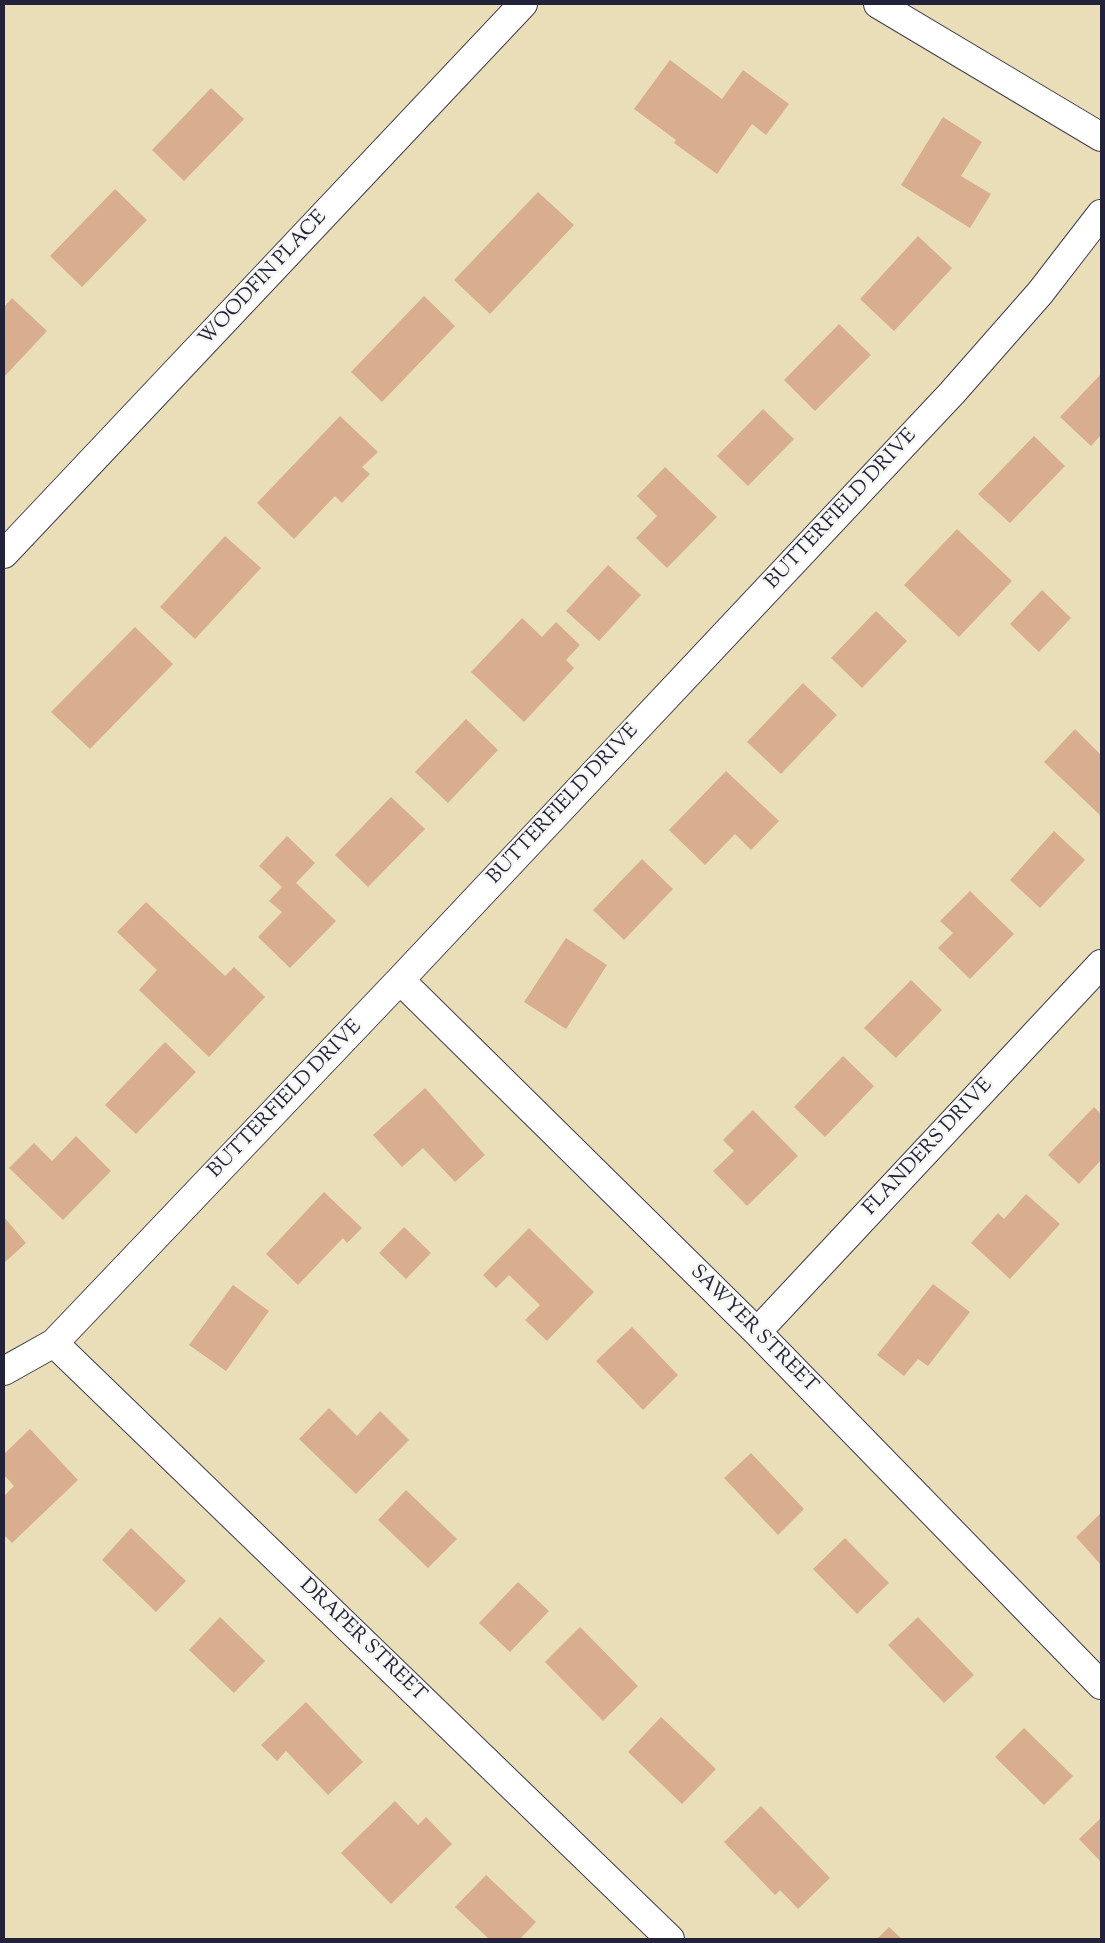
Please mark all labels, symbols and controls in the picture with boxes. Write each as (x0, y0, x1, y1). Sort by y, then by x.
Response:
street label: WOODFIN PLACE (195, 206, 333, 352)
street label: BUTTERFIELD DRIVE (762, 425, 922, 595)
street label: BUTTERFIELD DRIVE (484, 720, 644, 890)
street label: BUTTERFIELD DRIVE (204, 1016, 368, 1184)
street label: FLANDERS DRIVE (859, 1075, 999, 1221)
street label: SAWYER STREET (684, 1261, 822, 1399)
street label: DRAPER STREET (294, 1574, 430, 1708)

